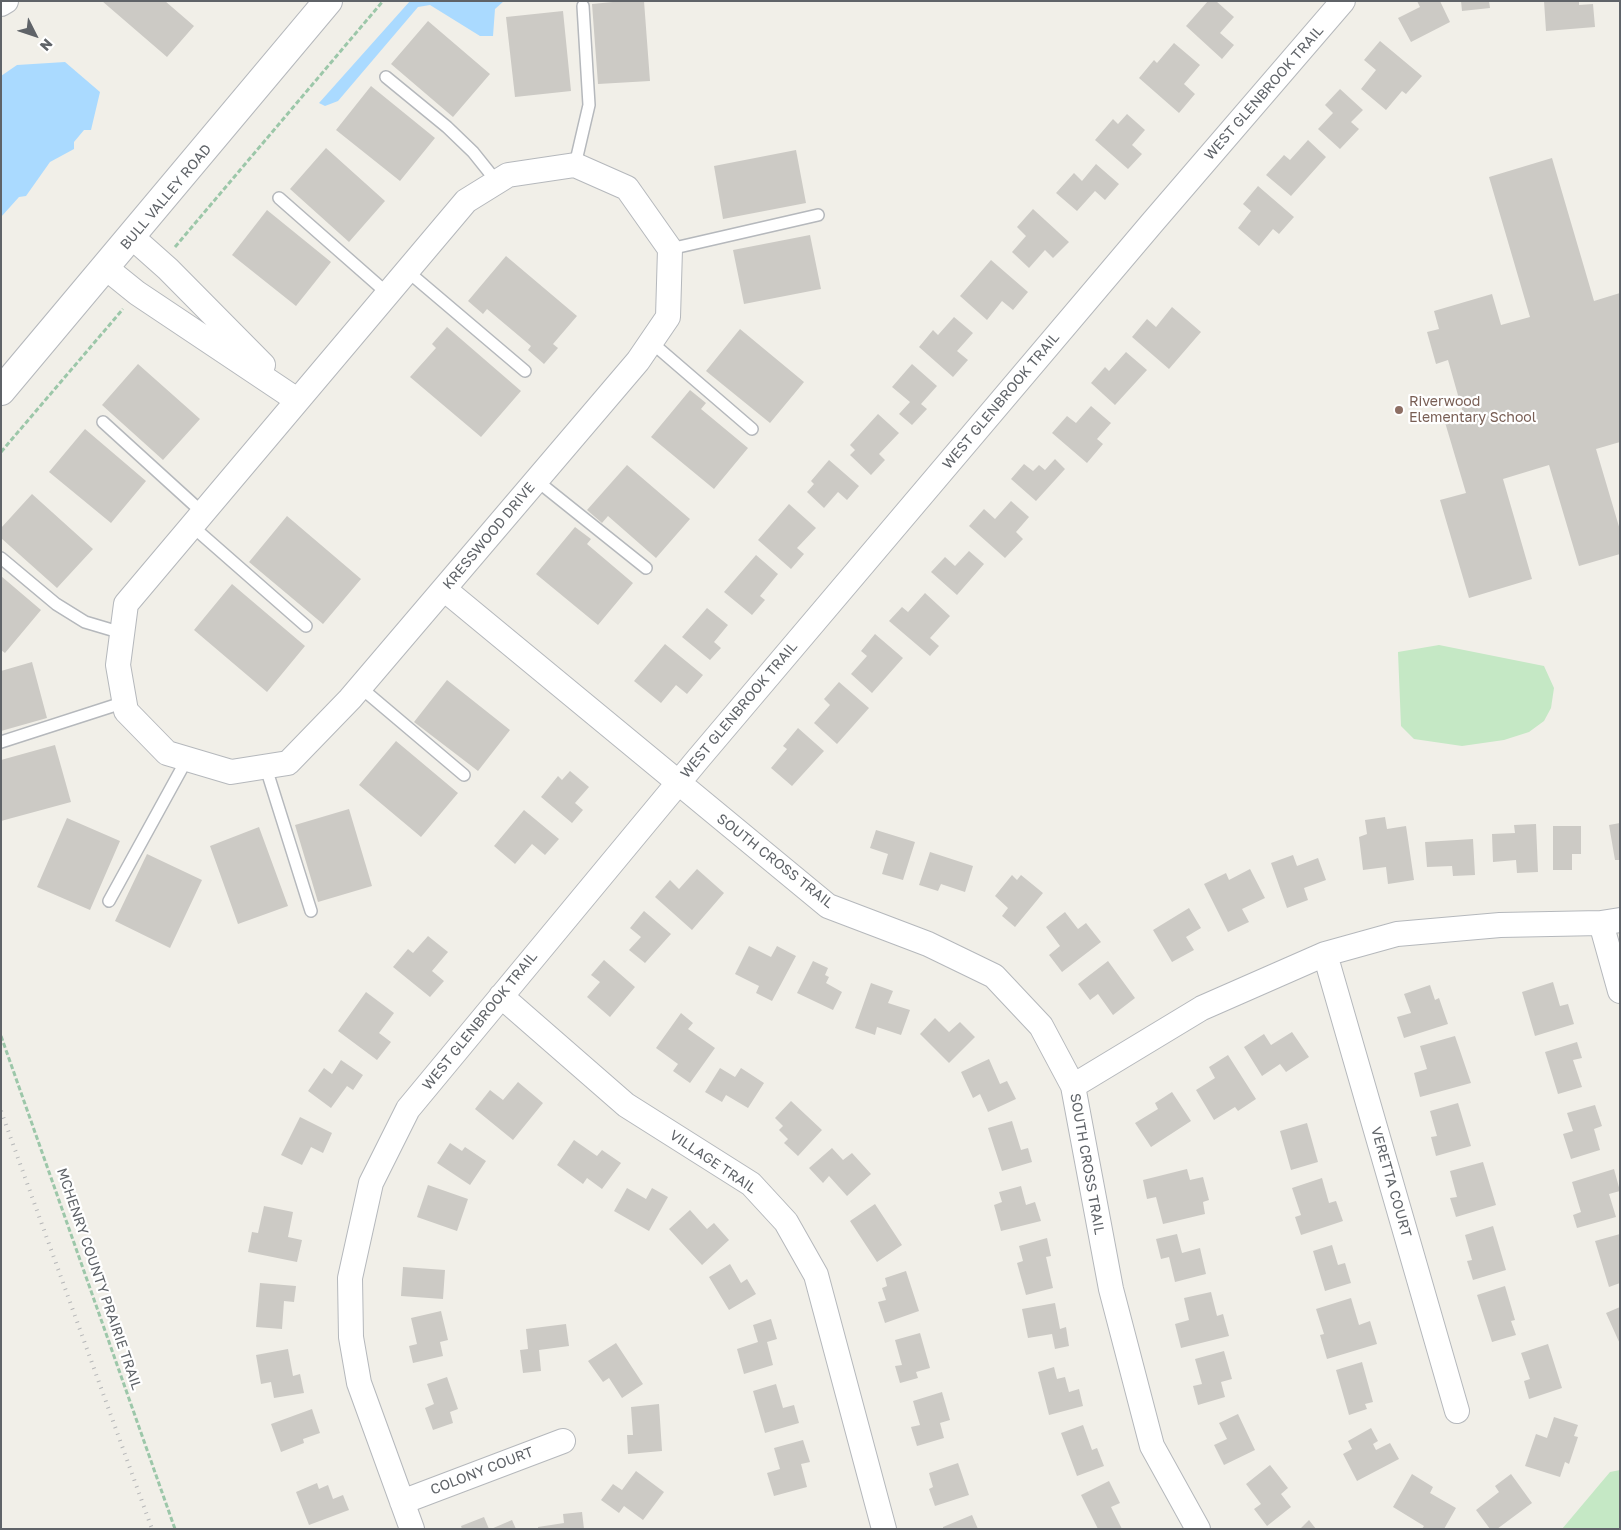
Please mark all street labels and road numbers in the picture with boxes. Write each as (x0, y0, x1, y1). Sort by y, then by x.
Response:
street label: WEST GLENBROOK TRAIL (1201, 22, 1327, 164)
street label: BULL VALLEY ROAD (117, 141, 215, 253)
street label: WEST GLENBROOK TRAIL (939, 329, 1063, 473)
street label: KRESSWOOD DRIVE (439, 479, 539, 593)
street label: WEST GLENBROOK TRAIL (677, 638, 801, 782)
street label: SOUTH CROSS TRAIL (713, 810, 837, 912)
street label: WEST GLENBROOK TRAIL (419, 949, 541, 1093)
street label: SOUTH CROSS TRAIL (1066, 1092, 1108, 1236)
street label: VERETTA COURT (1367, 1125, 1415, 1239)
street label: VILLAGE TRAIL (666, 1127, 760, 1197)
street label: MCHENRY COUNTY PRAIRIE TRAIL (53, 1166, 145, 1392)
street label: COLONY COURT (428, 1444, 536, 1498)

